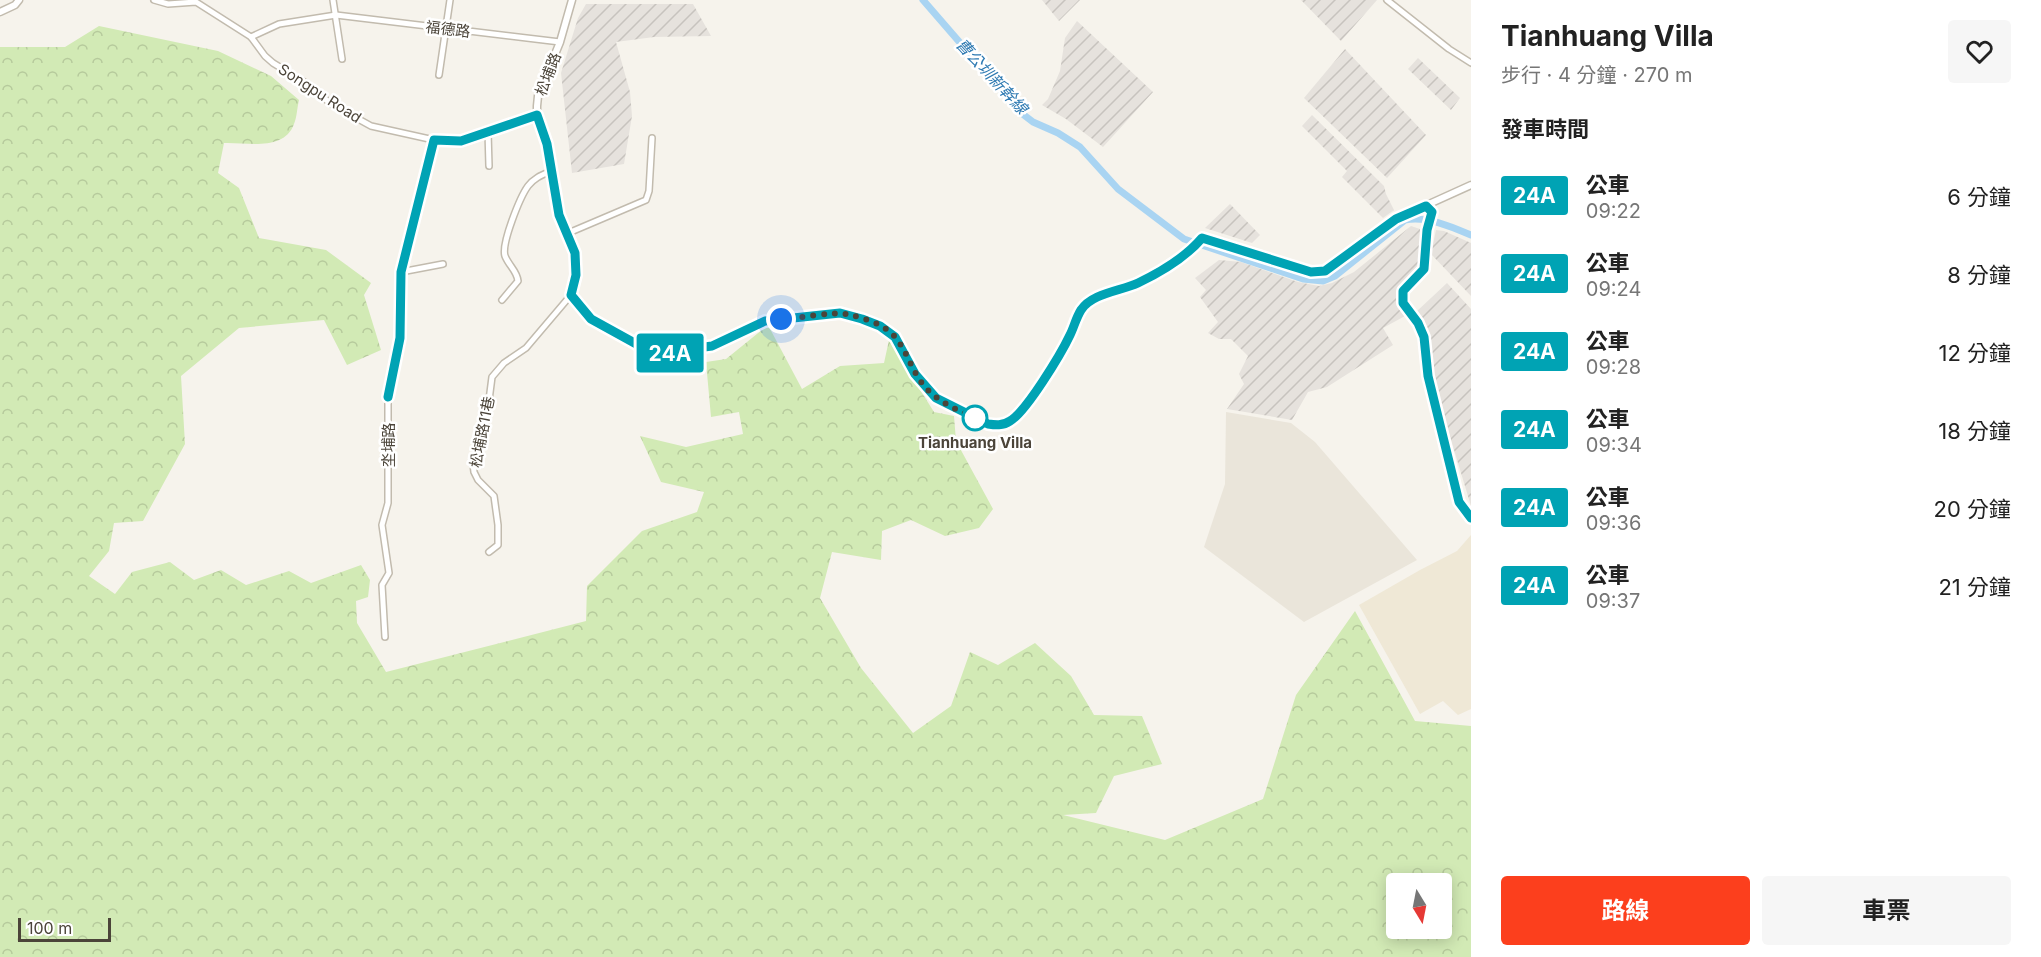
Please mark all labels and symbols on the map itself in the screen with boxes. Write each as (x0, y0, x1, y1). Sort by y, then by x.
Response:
street label: 福德路 (425, 17, 471, 41)
water label: 曹公圳新幹線 (952, 34, 1033, 119)
street label: 松埔路 (531, 50, 565, 98)
street label: Songpu Road (275, 59, 365, 127)
your location (766, 304, 796, 334)
line badge: 24A (636, 334, 704, 372)
street label: 松埔路11巷 (466, 395, 498, 469)
marker: Tianhuang Villa (962, 405, 988, 431)
street label: 坔埔路 (379, 422, 398, 468)
place label: Tianhuang Villa (918, 433, 1032, 452)
north arrow (1386, 873, 1452, 939)
scale bar (18, 915, 111, 942)

